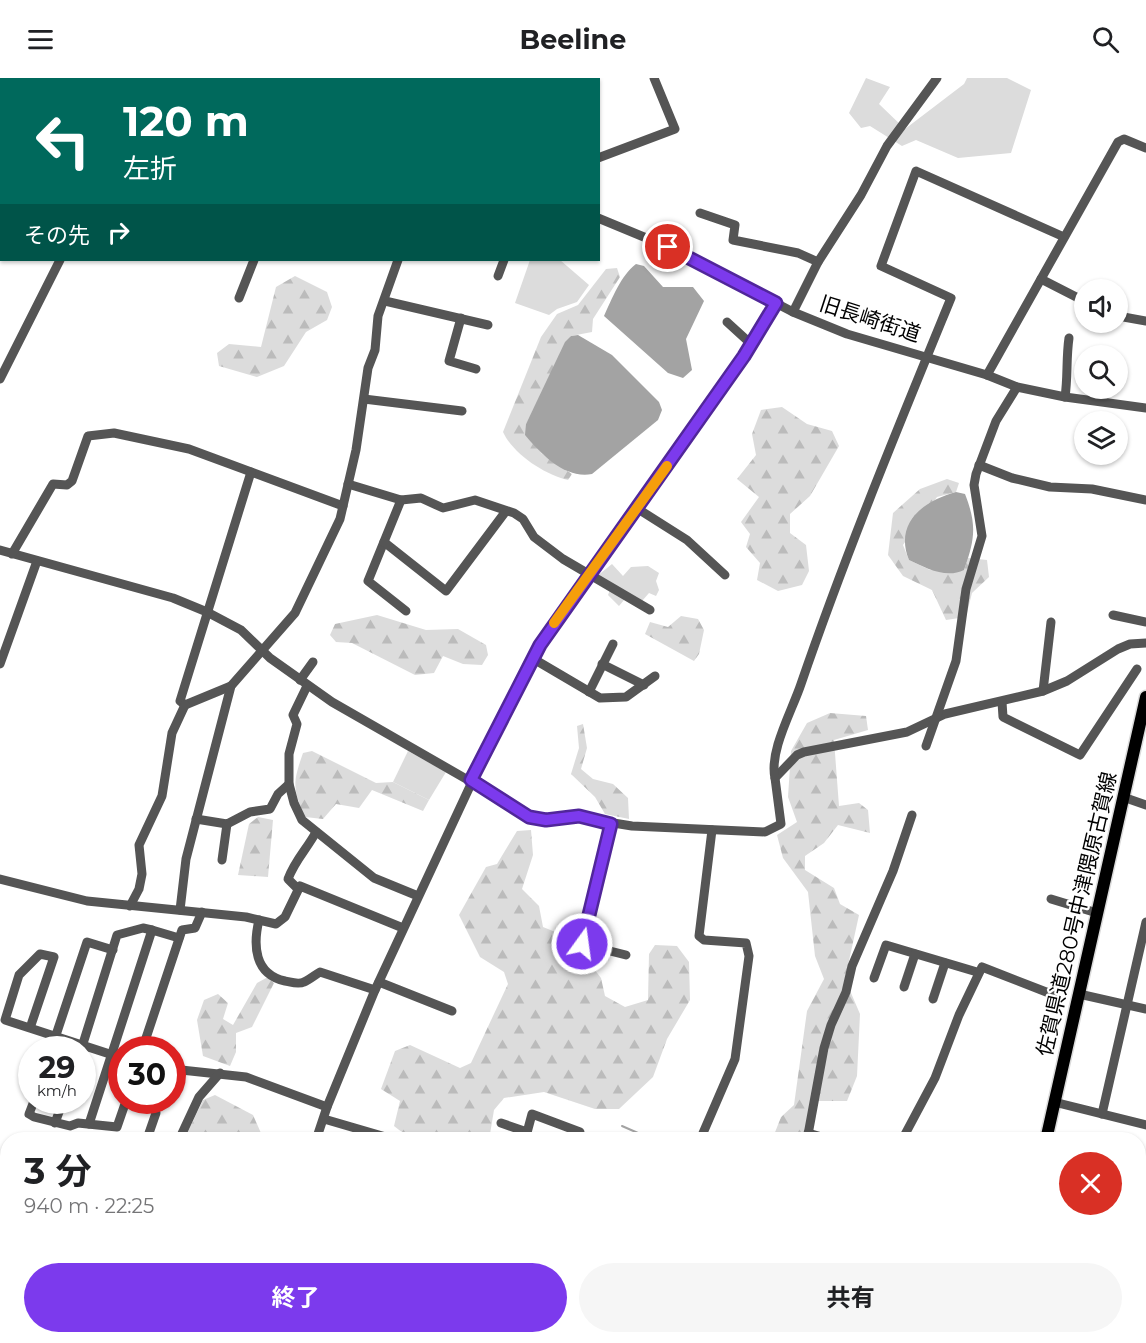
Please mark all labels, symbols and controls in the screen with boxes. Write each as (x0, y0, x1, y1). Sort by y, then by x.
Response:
icon: menu (24, 23, 57, 56)
text: Beeline (520, 23, 626, 56)
icon: search (1089, 23, 1122, 56)
text: 120 m (123, 95, 249, 147)
icon: left (24, 102, 102, 180)
text: 左折 (123, 152, 177, 185)
icon: right (102, 216, 135, 249)
pin (642, 221, 693, 272)
text: その先 (24, 222, 90, 249)
icon: arrive (651, 230, 684, 263)
map controls (1074, 279, 1128, 465)
button: sound (1074, 279, 1128, 333)
street label: 旧長崎街道 (816, 290, 924, 347)
button: search (1074, 345, 1128, 399)
button: layers (1074, 411, 1128, 465)
street label: 佐賀県道280号中津隈原古賀線 (1032, 769, 1121, 1059)
position arrow (550, 912, 614, 976)
speed limit sign: 30 (108, 1036, 186, 1114)
text: 29 (39, 1049, 75, 1086)
text: km/h (37, 1081, 77, 1100)
text: 3 分 (24, 1149, 92, 1193)
button: close (1059, 1152, 1122, 1215)
text: 940 m · 22:25 (24, 1194, 154, 1218)
button: 終了 (24, 1263, 567, 1332)
button: 共有 (579, 1263, 1122, 1332)

